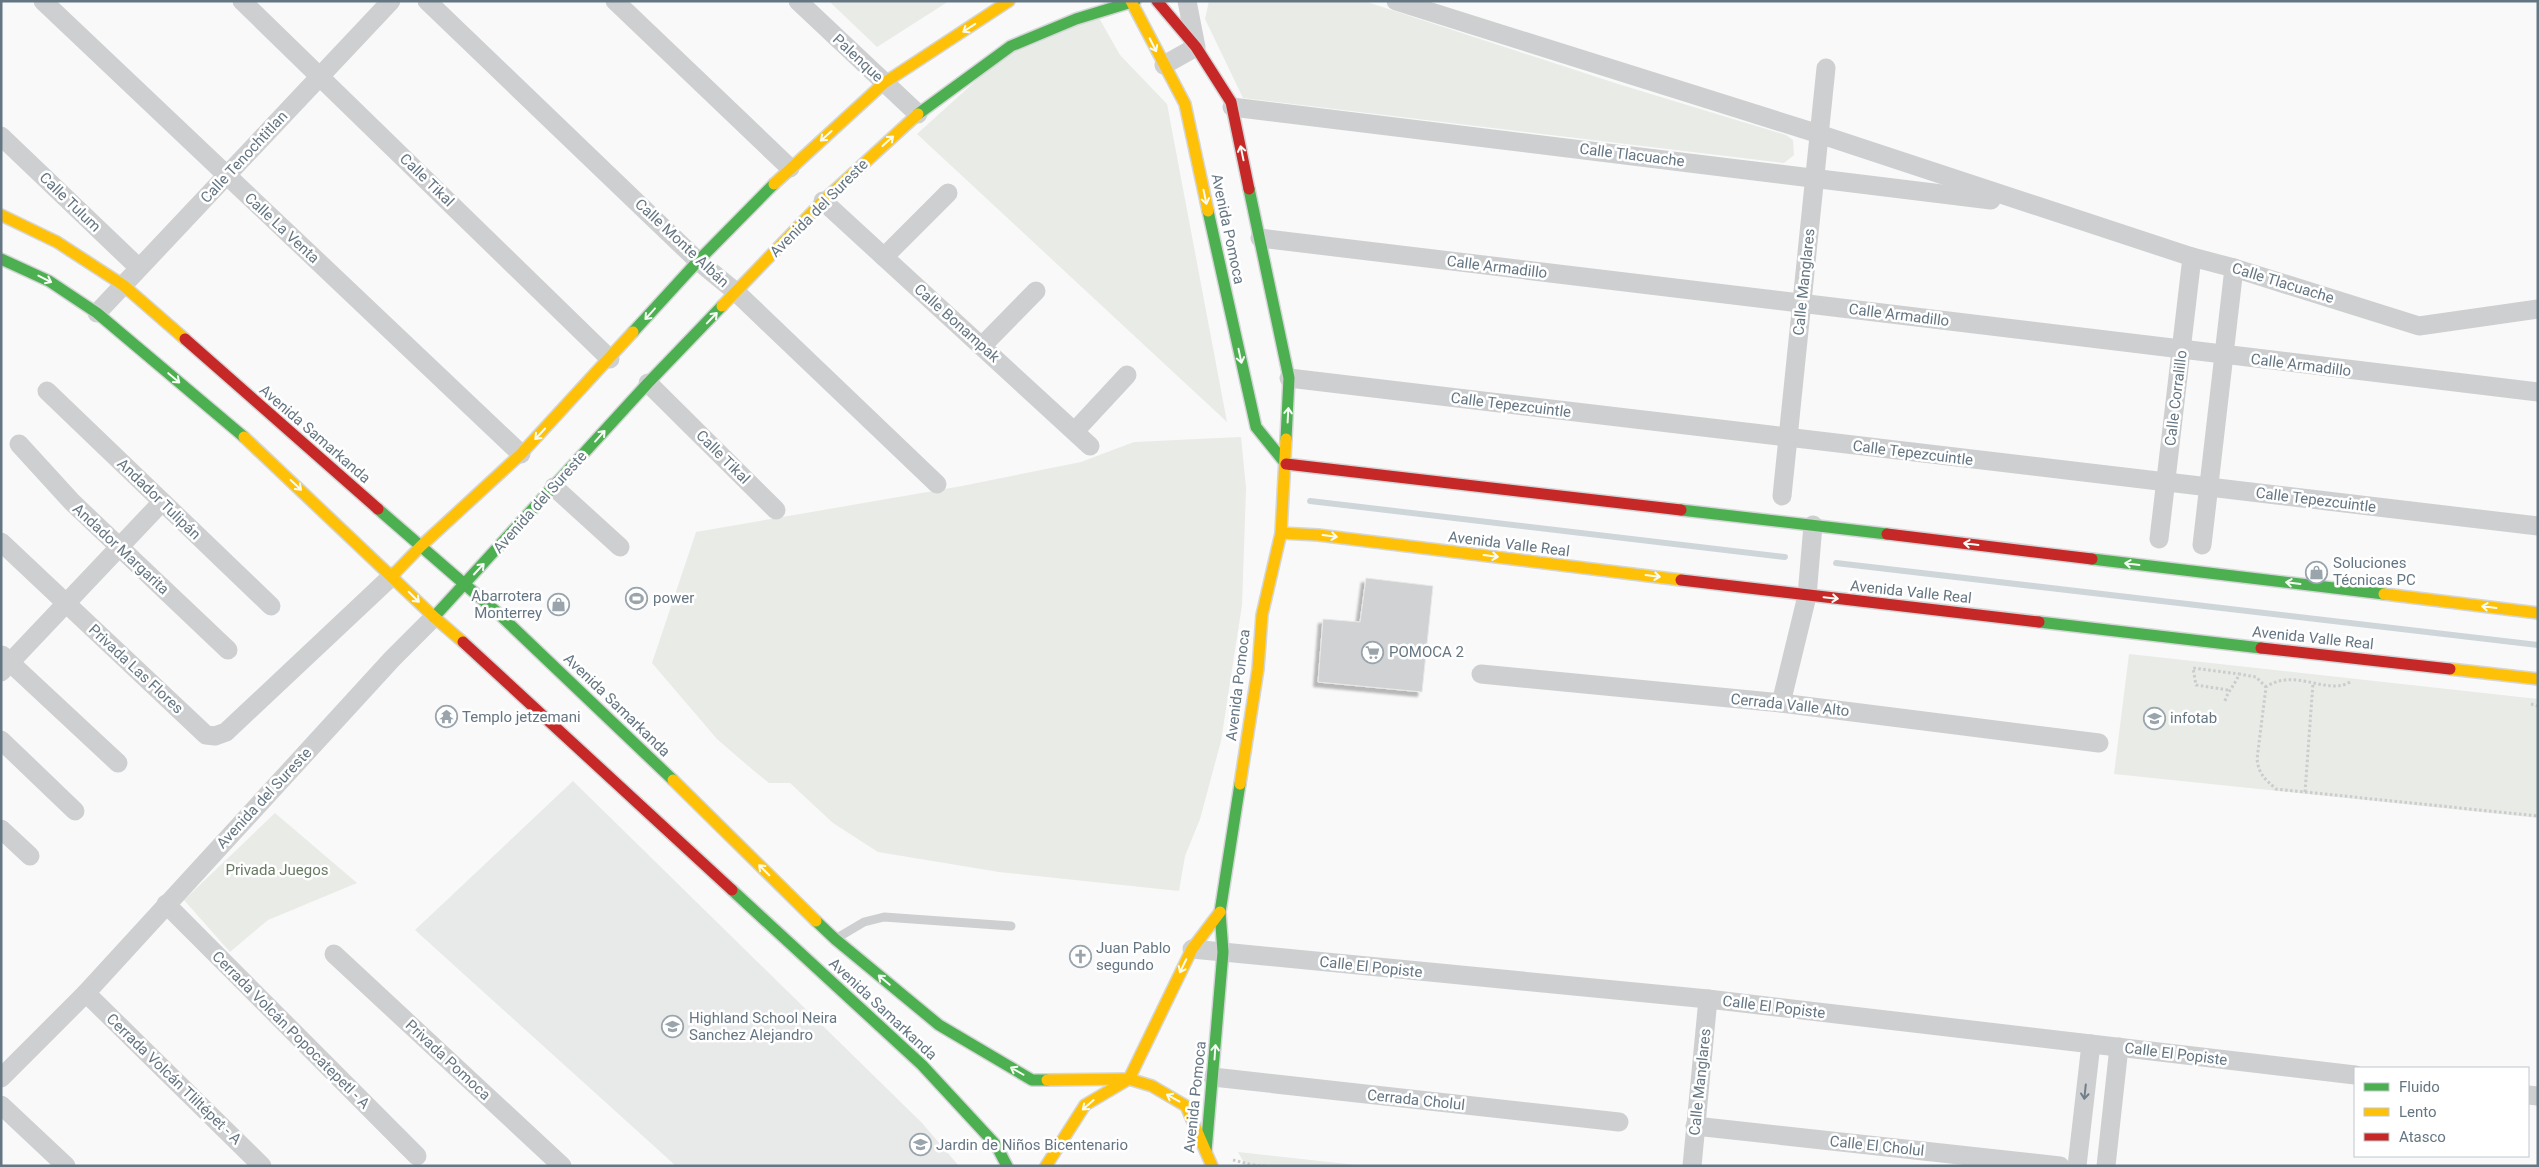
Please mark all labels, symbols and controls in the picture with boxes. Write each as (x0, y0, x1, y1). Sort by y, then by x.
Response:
one-way arrow (962, 23, 976, 33)
street label: Palenque (829, 30, 887, 86)
one-way arrow (1149, 37, 1158, 52)
street label: Calle Tenochtitlan (197, 107, 291, 207)
one-way arrow (819, 130, 832, 142)
one-way arrow (882, 135, 895, 147)
street label: Calle Tlacuache (1578, 140, 1686, 170)
one-way arrow (1237, 145, 1246, 161)
street label: Calle Tikal (396, 150, 458, 210)
street label: Avenida del Sureste (766, 155, 872, 261)
street label: Calle Tulum (36, 168, 104, 236)
street label: Avenida Pomoca (1208, 172, 1248, 286)
street label: Calle La Venta (241, 189, 323, 267)
one-way arrow (1201, 189, 1210, 205)
street label: Calle Monte Albán (631, 195, 733, 291)
street label: Calle Manglares (1789, 228, 1819, 336)
street label: Calle Armadillo (1446, 252, 1548, 282)
street label: Calle Tlacuache (2230, 259, 2336, 307)
one-way arrow (38, 274, 53, 284)
street label: Calle Bonampak (911, 280, 1004, 366)
street label: Calle Armadillo (1848, 300, 1950, 330)
one-way arrow (644, 308, 656, 321)
one-way arrow (705, 312, 717, 324)
one-way arrow (1236, 347, 1245, 363)
street label: Calle Corralillo (2161, 349, 2191, 447)
street label: Calle Armadillo (2250, 350, 2352, 380)
one-way arrow (168, 372, 181, 383)
street label: Avenida Samarkanda (256, 381, 374, 487)
street label: Calle Tepezcuintle (1450, 389, 1572, 421)
one-way arrow (1283, 407, 1292, 423)
street label: Calle Tikal (692, 426, 754, 488)
one-way arrow (534, 427, 546, 440)
one-way arrow (595, 430, 606, 443)
street label: Calle Tepezcuintle (1852, 437, 1974, 469)
street label: Avenida del Sureste (489, 447, 591, 557)
street label: Andador Tulipán (114, 455, 204, 543)
one-way arrow (290, 479, 302, 491)
street label: Calle Tepezcuintle (2255, 484, 2377, 516)
street label: Andador Margarita (69, 500, 173, 598)
street label: Avenida Valle Real (1447, 528, 1571, 560)
one-way arrow (1322, 532, 1338, 542)
one-way arrow (1963, 539, 1979, 549)
one-way arrow (1483, 552, 1499, 562)
place label: Soluciones Técnicas PC (2333, 554, 2416, 589)
one-way arrow (2124, 559, 2140, 569)
shop icon: Soluciones Técnicas PC (2305, 560, 2329, 584)
one-way arrow (473, 563, 485, 575)
one-way arrow (1644, 572, 1660, 582)
street label: Avenida Valle Real (1849, 577, 1973, 607)
one-way arrow (2286, 578, 2302, 588)
sports icon: power (625, 586, 649, 610)
place label: Abarrotera Monterrey (471, 587, 542, 622)
place label: power (653, 589, 694, 607)
one-way arrow (408, 591, 420, 603)
shop icon: Abarrotera Monterrey (546, 593, 570, 617)
one-way arrow (1823, 593, 1839, 603)
one-way arrow (2482, 602, 2498, 612)
street label: Privada Las Flores (85, 621, 187, 717)
street label: Avenida Valle Real (2251, 623, 2375, 653)
street label: Avenida Pomoca (1222, 628, 1254, 742)
supermarket icon: POMOCA 2 (1361, 640, 1385, 664)
place label: POMOCA 2 (1389, 643, 1464, 661)
street label: Avenida Samarkanda (560, 650, 674, 760)
street label: Cerrada Valle Alto (1730, 690, 1850, 720)
temple icon: Templo jetzemani (434, 705, 458, 729)
school or university icon: infotab (2142, 706, 2166, 730)
place label: Templo jetzemani (462, 708, 581, 726)
place label: infotab (2170, 709, 2217, 727)
street label: Avenida del Sureste (213, 744, 315, 852)
park label: Privada Juegos (225, 861, 329, 879)
one-way arrow (759, 864, 771, 876)
place label: Juan Pablo segundo (1096, 939, 1171, 974)
church icon: Juan Pablo segundo (1068, 945, 1092, 969)
street label: Cerrada Volcán Popocatepetl - A (208, 947, 374, 1113)
street label: Calle El Popiste (1319, 953, 1423, 981)
street label: Avenida Samarkanda (825, 954, 941, 1064)
one-way arrow (1178, 958, 1187, 973)
one-way arrow (877, 974, 890, 985)
street label: Calle El Popiste (1722, 992, 1826, 1022)
place label: Highland School Neira Sanchez Alejandro (689, 1009, 837, 1044)
street label: Cerrada Volcán Tliltépet - A (103, 1010, 245, 1148)
school or university icon: Highland School Neira Sanchez Alejandro (661, 1015, 685, 1039)
street label: Privada Pomoca (402, 1016, 494, 1104)
street label: Calle Manglares (1685, 1028, 1715, 1136)
street label: Calle El Popiste (2124, 1039, 2228, 1069)
street label: Avenida Pomoca (1180, 1040, 1210, 1154)
one-way arrow (1211, 1044, 1220, 1060)
one-way arrow (1011, 1066, 1025, 1076)
legend (2354, 1067, 2529, 1157)
text: Fluido (2399, 1078, 2440, 1096)
one-way arrow (2080, 1084, 2090, 1100)
street label: Cerrada Cholul (1366, 1086, 1466, 1114)
one-way arrow (1166, 1093, 1181, 1102)
one-way arrow (1081, 1100, 1094, 1111)
text: Lento (2399, 1103, 2437, 1121)
text: Atasco (2399, 1128, 2446, 1146)
street label: Calle El Cholul (1829, 1132, 1925, 1160)
school or university icon: Jardin de Niños Bicentenario (908, 1133, 932, 1157)
place label: Jardin de Niños Bicentenario (936, 1136, 1128, 1154)

